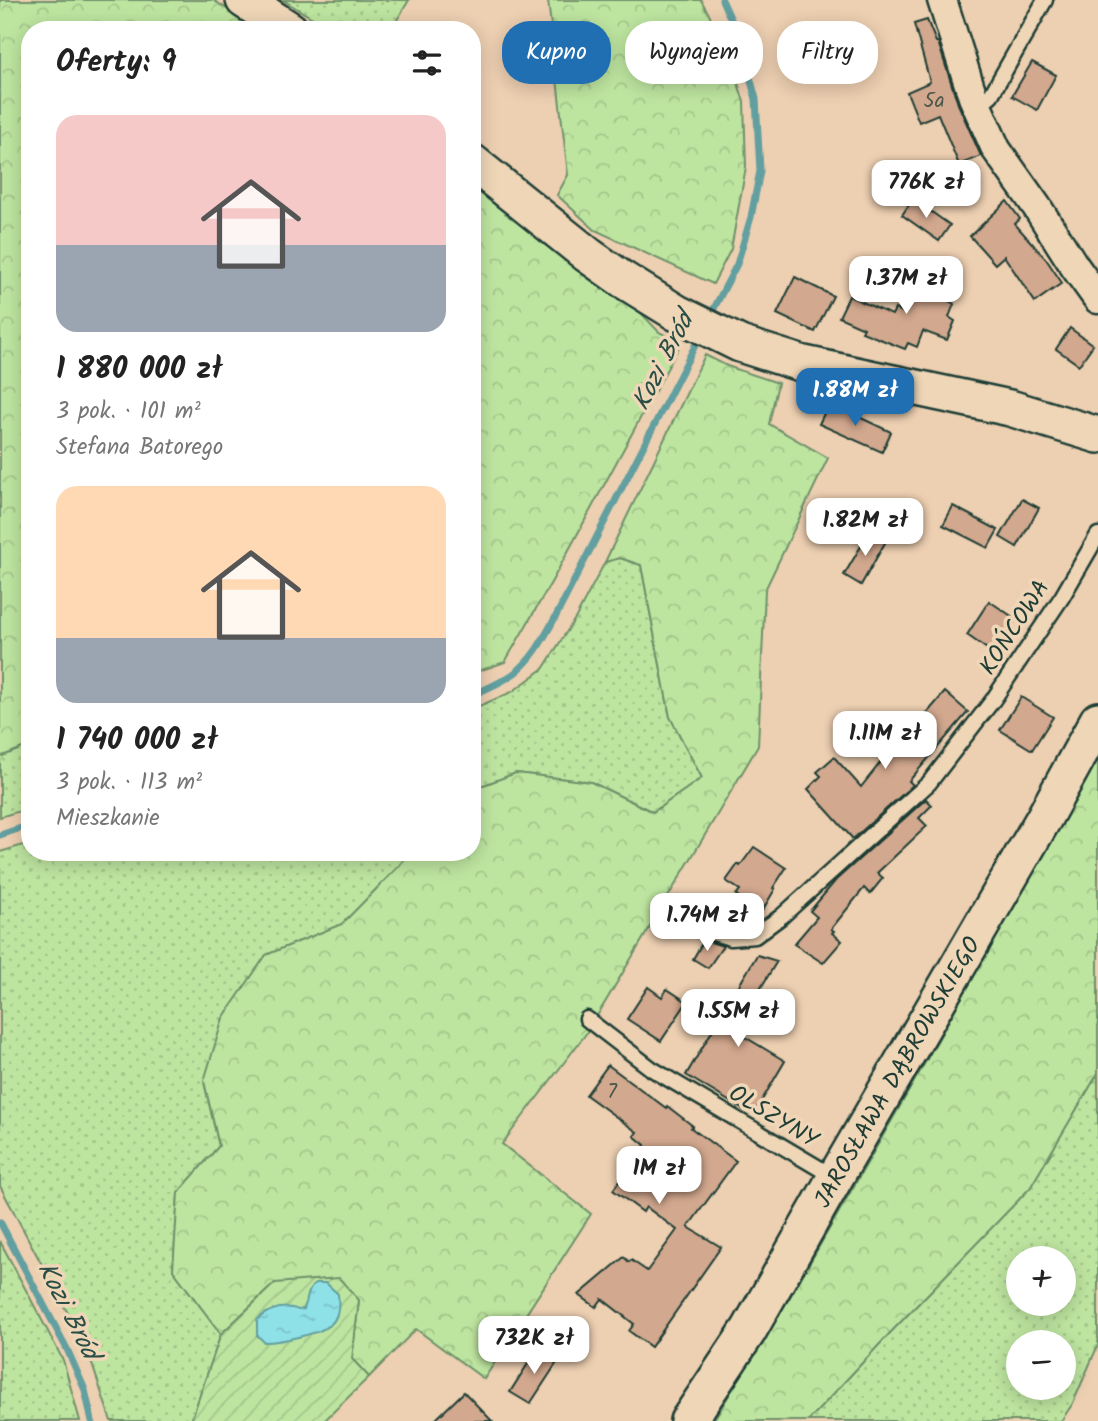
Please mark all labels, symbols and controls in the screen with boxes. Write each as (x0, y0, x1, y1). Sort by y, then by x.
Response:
chip: Kupno (502, 21, 611, 84)
chip: Wynajem (625, 21, 763, 84)
chip: Filtry (777, 21, 878, 84)
text: Oferty: 9 (56, 39, 176, 87)
icon: filters (408, 44, 446, 82)
house number: 5a (923, 85, 945, 118)
pin: 776K zł (861, 160, 991, 220)
icon: home (188, 161, 314, 287)
text: 776K zł (888, 165, 964, 201)
pin: 1.37M zł (834, 256, 978, 316)
text: 1.37M zł (865, 261, 947, 297)
water label: Kozi Bród (621, 300, 709, 418)
text: 1 880 000 zł (56, 346, 223, 394)
pin: 1.88M zł (783, 368, 927, 428)
text: 1.88M zł (812, 373, 898, 409)
text: 3 pok. · 101 m² (56, 394, 200, 430)
text: Stefana Batorego (56, 430, 223, 466)
pin: 1.82M zł (793, 498, 937, 558)
text: 1.82M zł (822, 503, 908, 539)
icon: home (188, 532, 314, 658)
street label: KOŃCOWA (970, 572, 1061, 684)
pin: 1.11M zł (813, 712, 957, 771)
text: 1.11M zł (849, 716, 921, 752)
text: 1 740 000 zł (56, 717, 218, 765)
text: 3 pok. · 113 m² (56, 765, 202, 801)
text: Mieszkanie (56, 801, 160, 837)
pin: 1.74M zł (635, 894, 779, 953)
text: 1.74M zł (666, 898, 748, 934)
street label: JAROSŁAWA DĄBROWSKIEGO (804, 929, 992, 1216)
pin: 1.55M zł (666, 990, 810, 1049)
text: 1.55M zł (697, 994, 779, 1030)
street label: OLSZYNY (721, 1075, 827, 1160)
house number: 7 (607, 1076, 618, 1109)
pin: 1M zł (610, 1146, 708, 1206)
text: 1M zł (632, 1151, 686, 1187)
map controls (1006, 1246, 1076, 1400)
button: + (1006, 1246, 1076, 1316)
water label: Kozi Bród (25, 1255, 113, 1373)
pin: 732K zł (469, 1316, 599, 1376)
text: 732K zł (494, 1321, 574, 1357)
button: − (1006, 1330, 1076, 1400)

